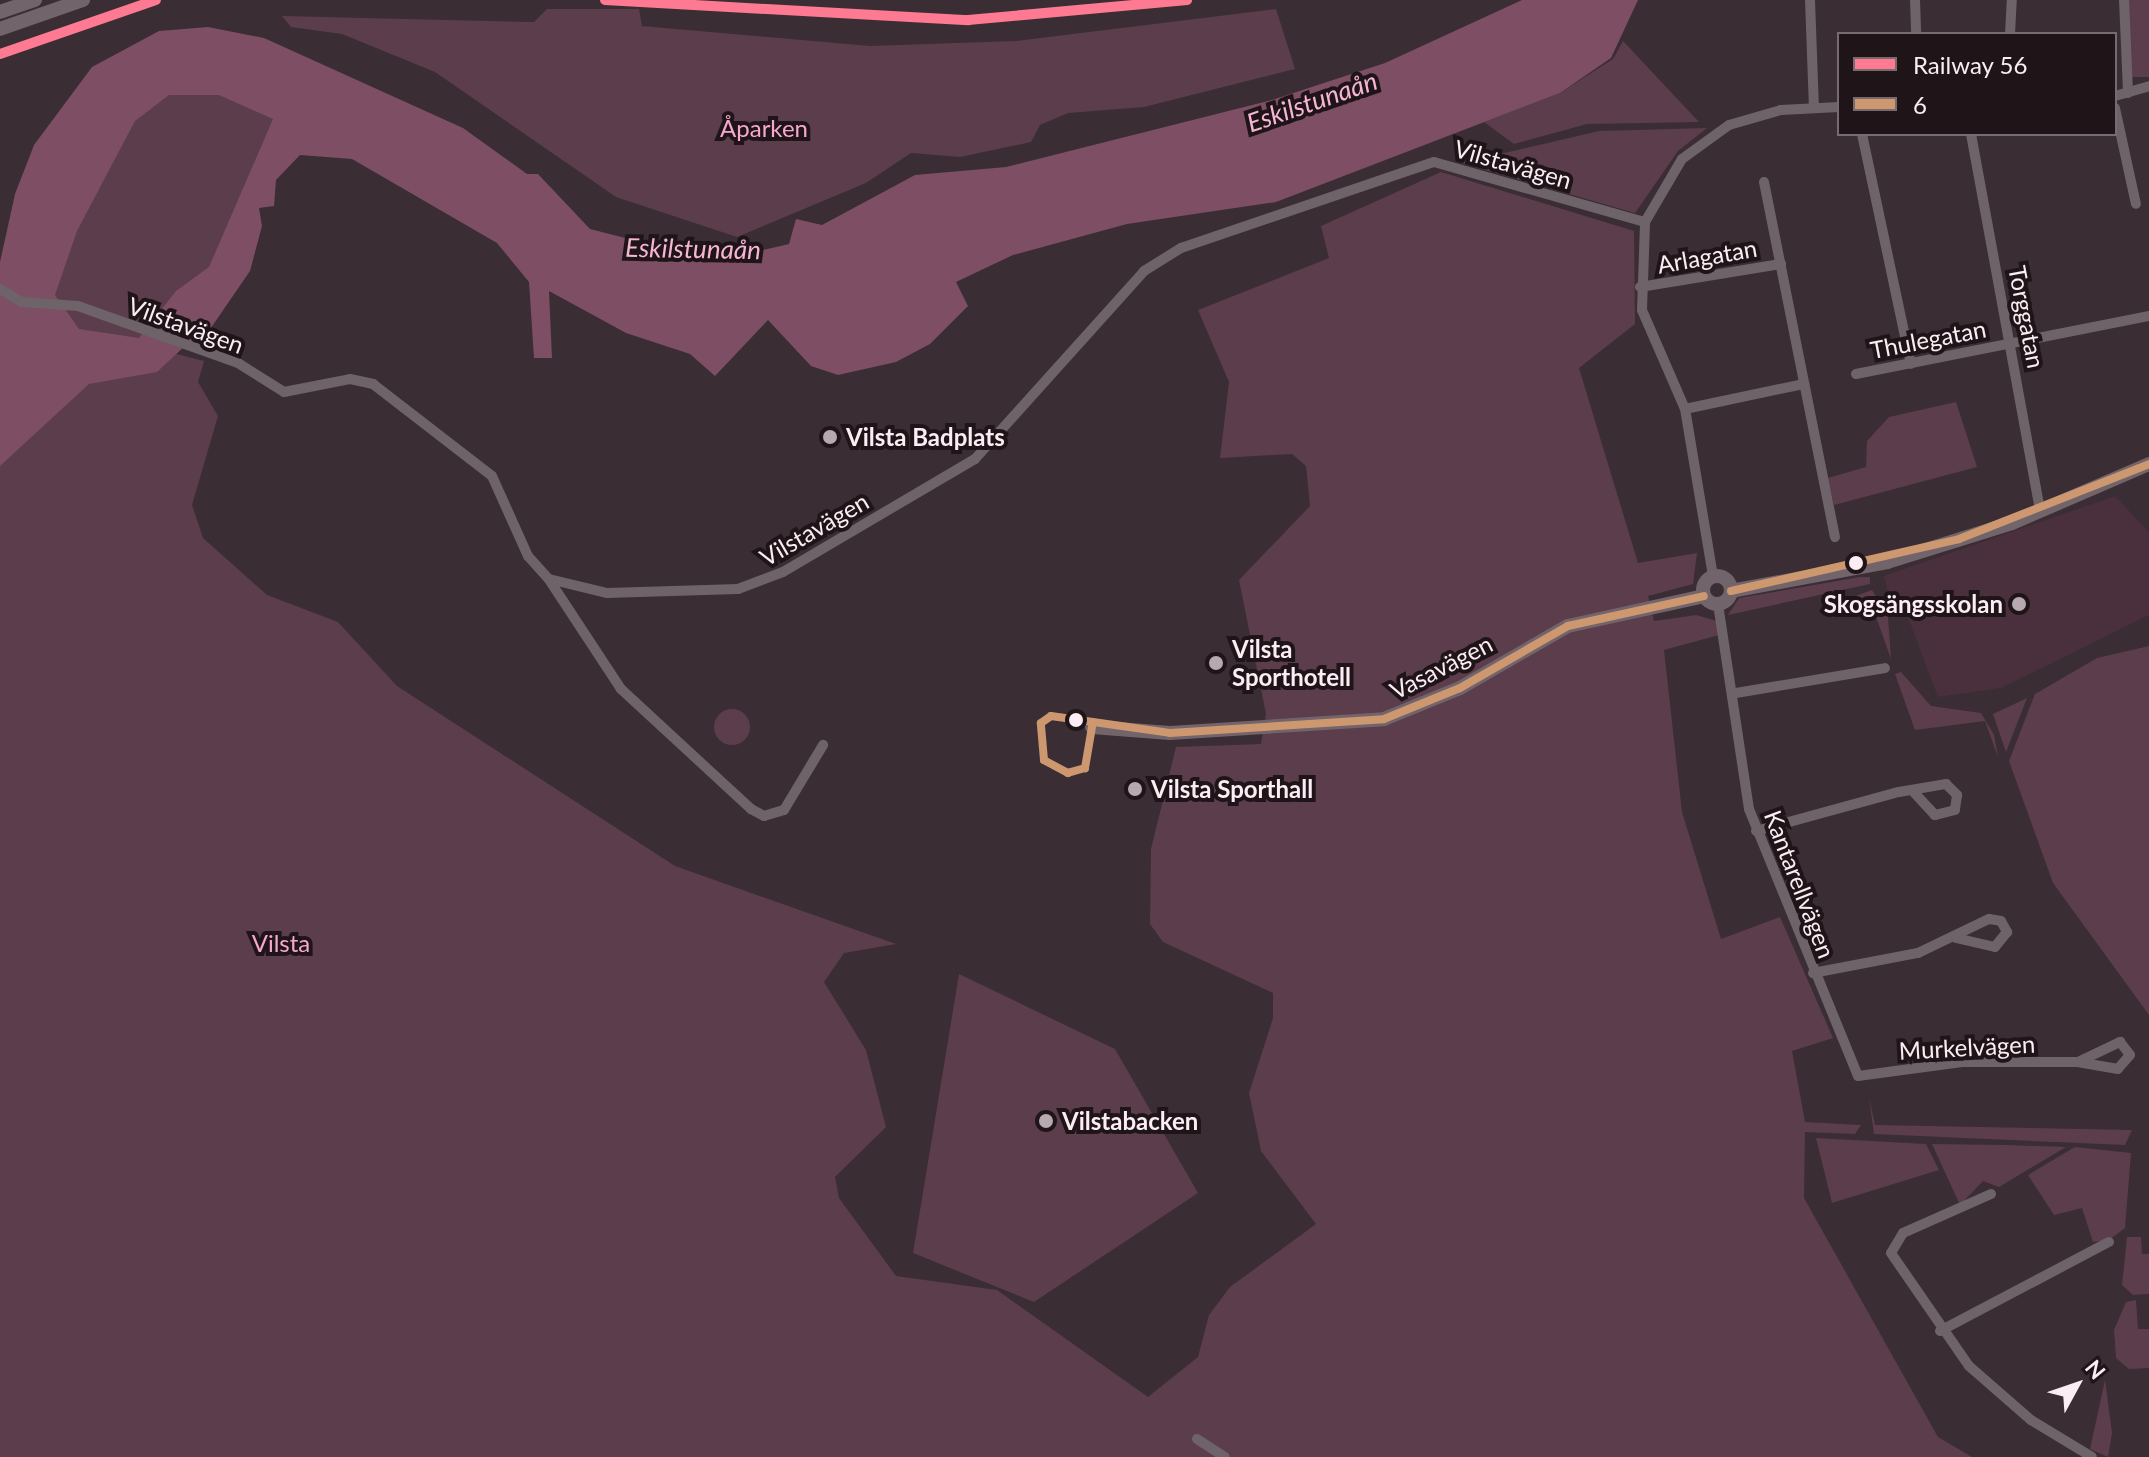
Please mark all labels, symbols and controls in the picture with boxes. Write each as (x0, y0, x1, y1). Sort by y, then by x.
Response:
legend (1837, 32, 2117, 136)
text: Railway 56 (1913, 50, 2027, 79)
water label: Eskilstunaån (1243, 65, 1381, 139)
text: 6 (1913, 90, 1927, 119)
park label: Åparken (720, 114, 808, 142)
street label: Vilstavägen (1451, 134, 1575, 194)
water label: Eskilstunaån (625, 232, 761, 266)
street label: Arlagatan (1655, 233, 1759, 279)
street label: Torggatan (2003, 263, 2051, 371)
street label: Vilstavägen (124, 291, 248, 359)
street label: Thulegatan (1868, 314, 1988, 364)
place label: Vilsta Badplats (846, 423, 1005, 451)
marker: Vilsta Badplats (821, 428, 839, 446)
street label: Vilstavägen (755, 486, 873, 572)
unlabelled marker (1848, 555, 1864, 571)
place label: Skogsängsskolan (1824, 590, 2003, 618)
marker: Skogsängsskolan (2010, 595, 2028, 613)
street label: Vasavägen (1385, 629, 1497, 705)
place label: Vilsta Sporthotell (1232, 635, 1351, 691)
marker: Vilsta Sporthotell (1207, 654, 1225, 672)
unlabelled marker (1068, 712, 1084, 728)
place label: Vilsta Sporthall (1151, 775, 1313, 803)
marker: Vilsta Sporthall (1126, 780, 1144, 798)
street label: Kantarellvägen (1759, 806, 1841, 962)
park label: Vilsta (252, 929, 310, 957)
street label: Murkelvägen (1898, 1029, 2036, 1065)
place label: Vilstabacken (1062, 1107, 1198, 1135)
marker: Vilstabacken (1037, 1112, 1055, 1130)
north arrow (2037, 1345, 2117, 1425)
text: N (2080, 1354, 2112, 1384)

